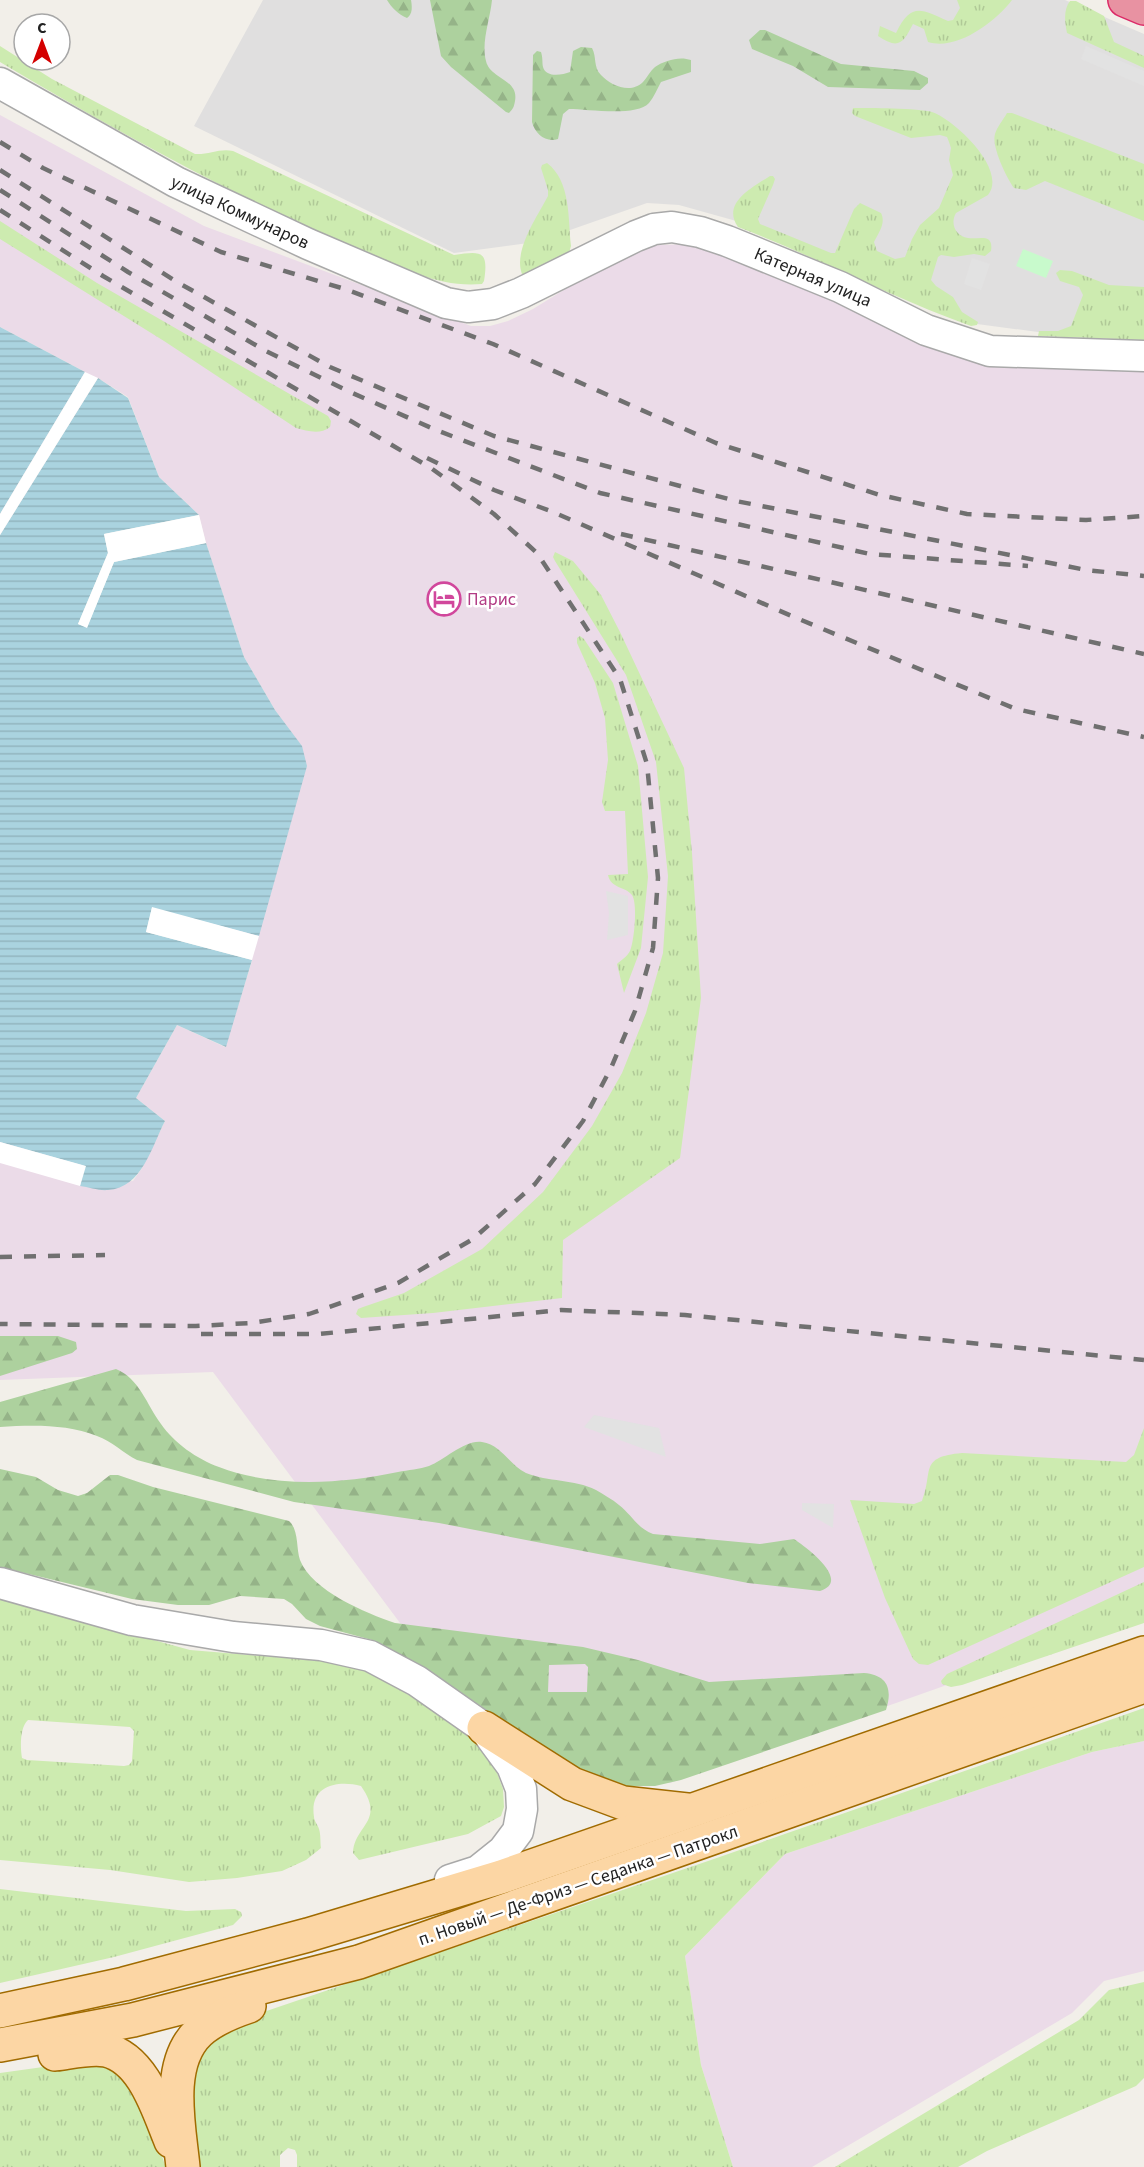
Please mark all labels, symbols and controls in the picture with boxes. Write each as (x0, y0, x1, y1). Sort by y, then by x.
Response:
north arrow (12, 12, 72, 72)
text: С (37, 17, 47, 39)
street label: улица Коммунаров (166, 169, 313, 256)
street label: Катерная улица (750, 241, 875, 313)
hotel icon: Парис (426, 581, 462, 617)
place label: Парис (467, 587, 516, 612)
street label: п. Новый — Де-Фриз — Седанка — Патрокл (415, 1819, 741, 1952)

